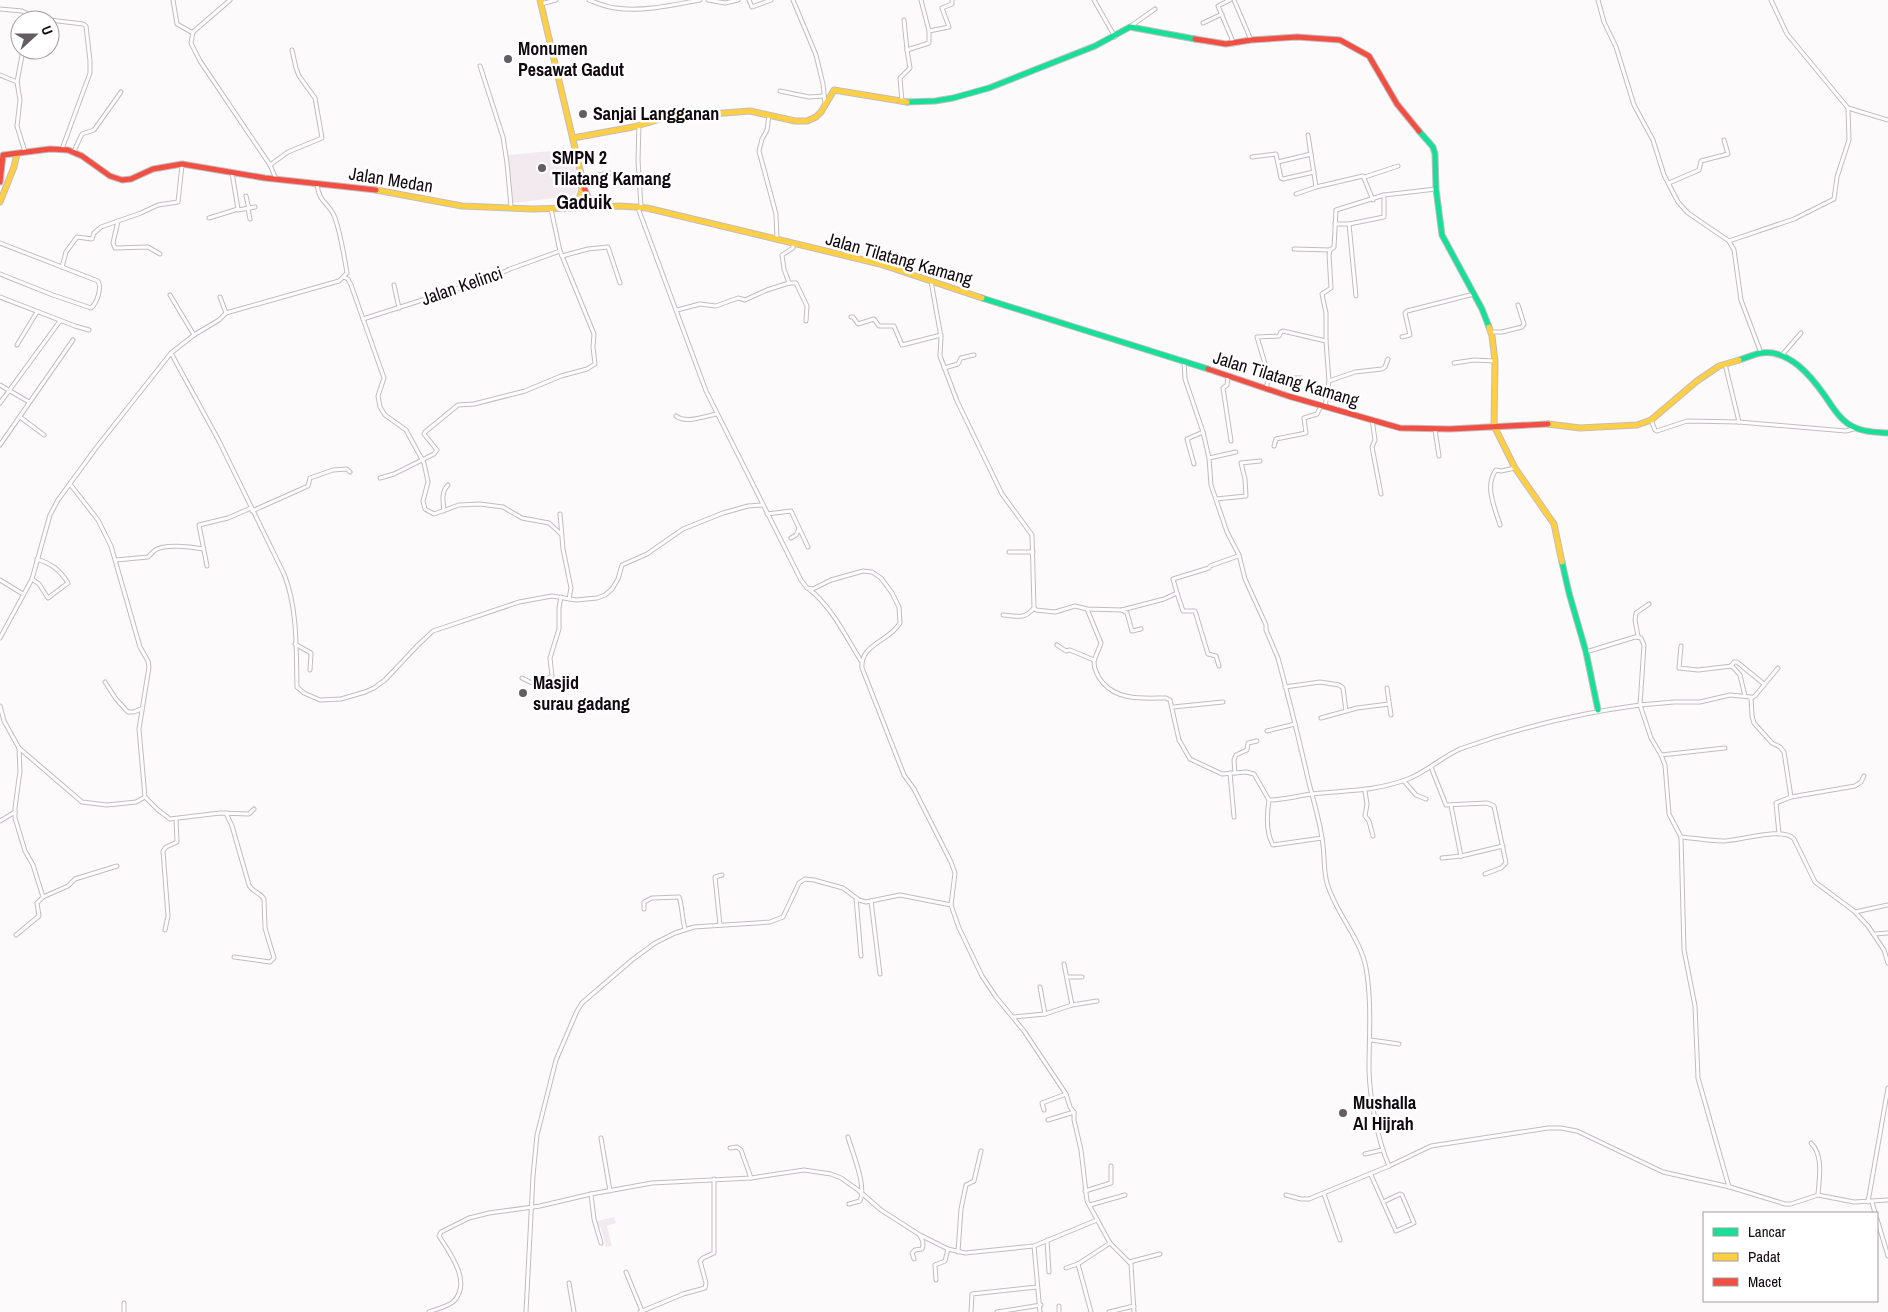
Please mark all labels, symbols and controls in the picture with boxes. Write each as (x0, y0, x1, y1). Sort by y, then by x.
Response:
north arrow (10, 10, 60, 60)
text: U (37, 23, 57, 37)
place label: Monumen Pesawat Gadut (518, 36, 624, 82)
marker: Monumen Pesawat Gadut (502, 53, 514, 65)
place label: Sanjai Langganan (593, 101, 719, 126)
marker: Sanjai Langganan (577, 108, 589, 120)
place label: SMPN 2 Tilatang Kamang (552, 145, 671, 191)
street label: Jalan Medan (347, 161, 435, 198)
marker: SMPN 2 Tilatang Kamang (536, 162, 548, 174)
district label: Gaduik (556, 188, 613, 215)
street label: Jalan Tilatang Kamang (823, 226, 976, 292)
street label: Jalan Kelinci (418, 260, 506, 311)
street label: Jalan Tilatang Kamang (1210, 344, 1363, 413)
place label: Masjid surau gadang (533, 670, 630, 716)
marker: Masjid surau gadang (517, 687, 529, 699)
place label: Mushalla Al Hijrah (1353, 1090, 1417, 1136)
marker: Mushalla Al Hijrah (1337, 1107, 1349, 1119)
legend (1703, 1212, 1878, 1302)
text: Lancar (1748, 1221, 1786, 1242)
text: Padat (1748, 1246, 1781, 1267)
text: Macet (1748, 1271, 1782, 1292)

